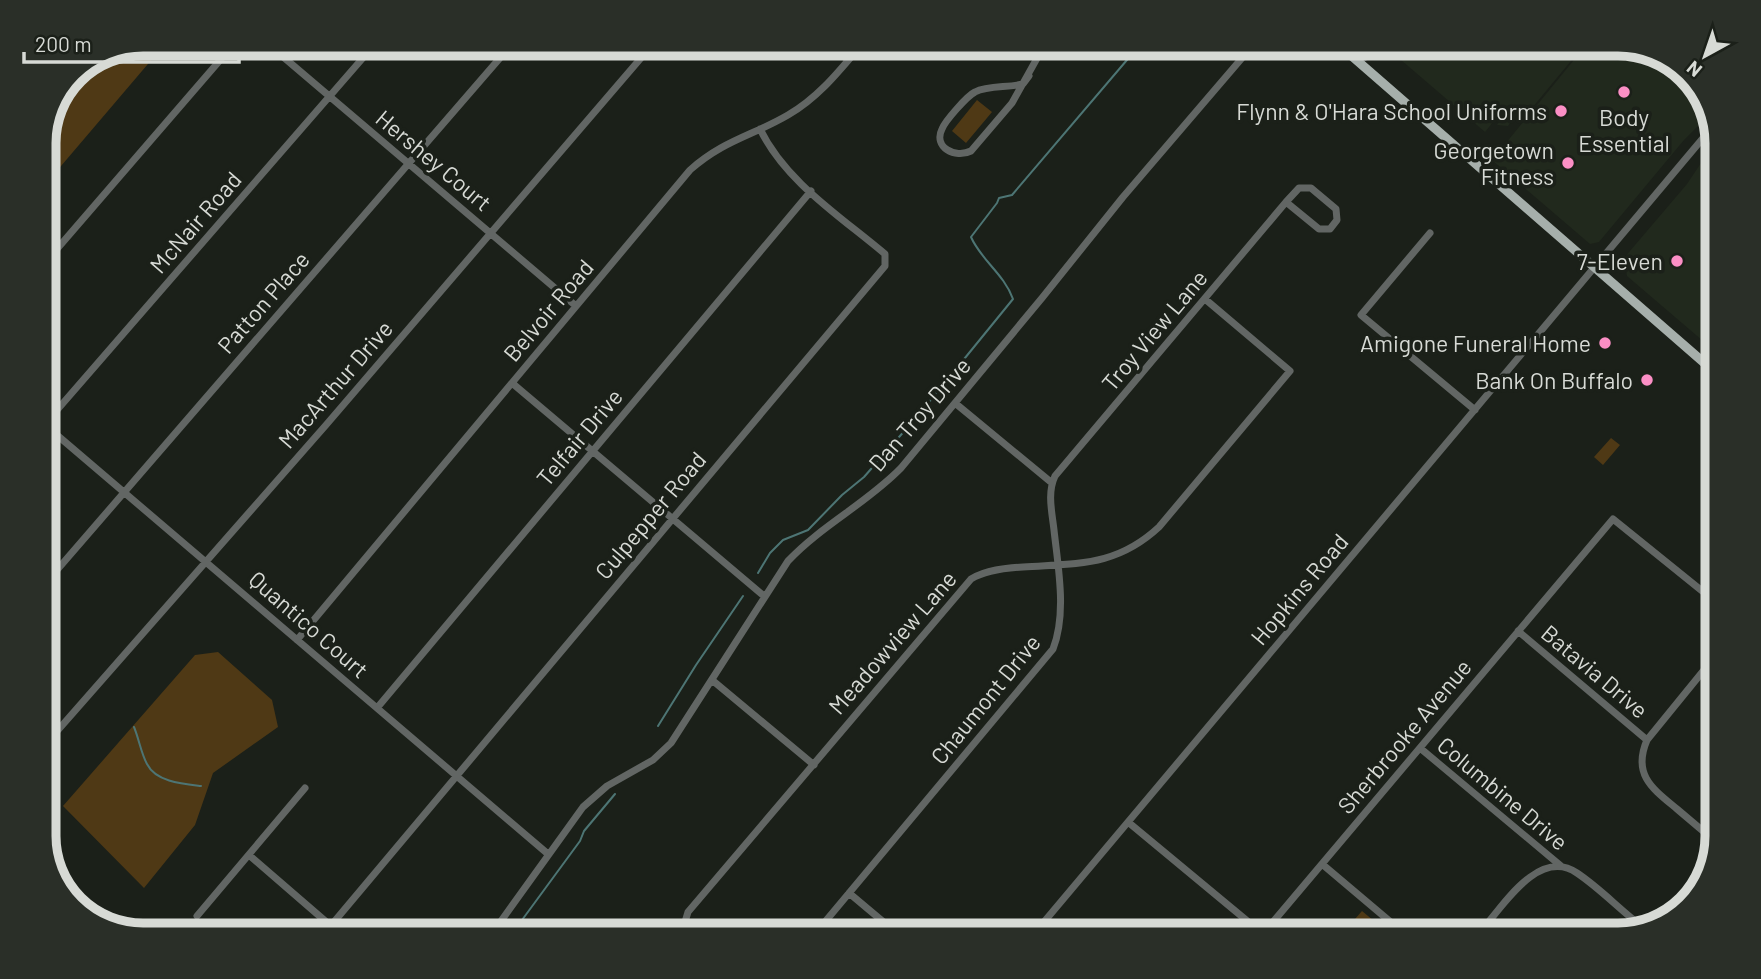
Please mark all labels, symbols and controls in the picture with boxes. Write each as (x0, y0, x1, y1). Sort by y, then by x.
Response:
scale bar (24, 21, 240, 65)
north arrow (1670, 21, 1740, 91)
text: 200 m (35, 31, 92, 56)
text: N (1682, 57, 1706, 82)
marker: Body Essential (1616, 84, 1632, 100)
place label: Flynn & O'Hara School Uniforms (1236, 97, 1547, 125)
marker: Flynn & O'Hara School Uniforms (1553, 103, 1569, 119)
place label: Body Essential (1578, 103, 1670, 157)
street label: Hershey Court (371, 104, 497, 216)
place label: Georgetown Fitness (1434, 136, 1554, 190)
marker: Georgetown Fitness (1560, 155, 1576, 171)
street label: McNair Road (143, 165, 247, 279)
street label: Patton Place (211, 245, 315, 359)
place label: 7-Eleven (1577, 247, 1663, 275)
street label: Belvoir Road (497, 253, 599, 367)
marker: 7-Eleven (1669, 253, 1685, 269)
street label: Troy View Lane (1095, 264, 1213, 396)
street label: MacArthur Drive (272, 314, 398, 454)
place label: Amigone Funeral Home (1360, 329, 1591, 357)
marker: Amigone Funeral Home (1597, 335, 1613, 351)
street label: Dan Troy Drive (862, 351, 976, 477)
place label: Bank On Buffalo (1475, 366, 1633, 394)
marker: Bank On Buffalo (1639, 372, 1655, 388)
street label: Telfair Drive (530, 383, 628, 491)
street label: Culpepper Road (589, 446, 711, 584)
street label: Hopkins Road (1244, 528, 1354, 650)
street label: Quantico Court (244, 565, 374, 683)
street label: Meadowview Lane (822, 565, 962, 719)
street label: Batavia Drive (1536, 618, 1654, 724)
street label: Chaumont Drive (924, 629, 1046, 769)
street label: Sherbrooke Avenue (1331, 653, 1477, 819)
street label: Columbine Drive (1432, 730, 1574, 856)

